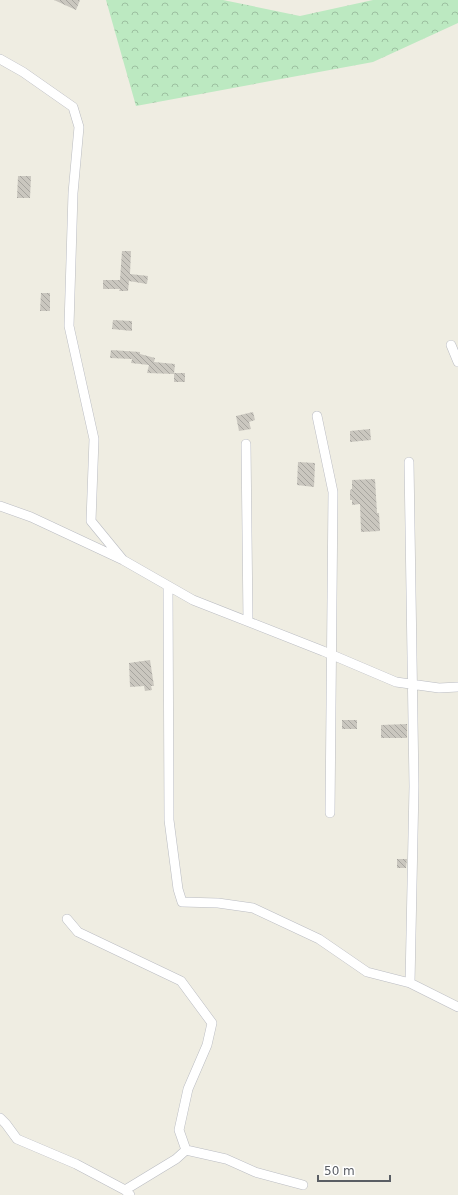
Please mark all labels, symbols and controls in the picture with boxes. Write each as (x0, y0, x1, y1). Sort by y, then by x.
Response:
scale bar (318, 1157, 390, 1183)
text: 50 m (324, 1164, 355, 1178)

